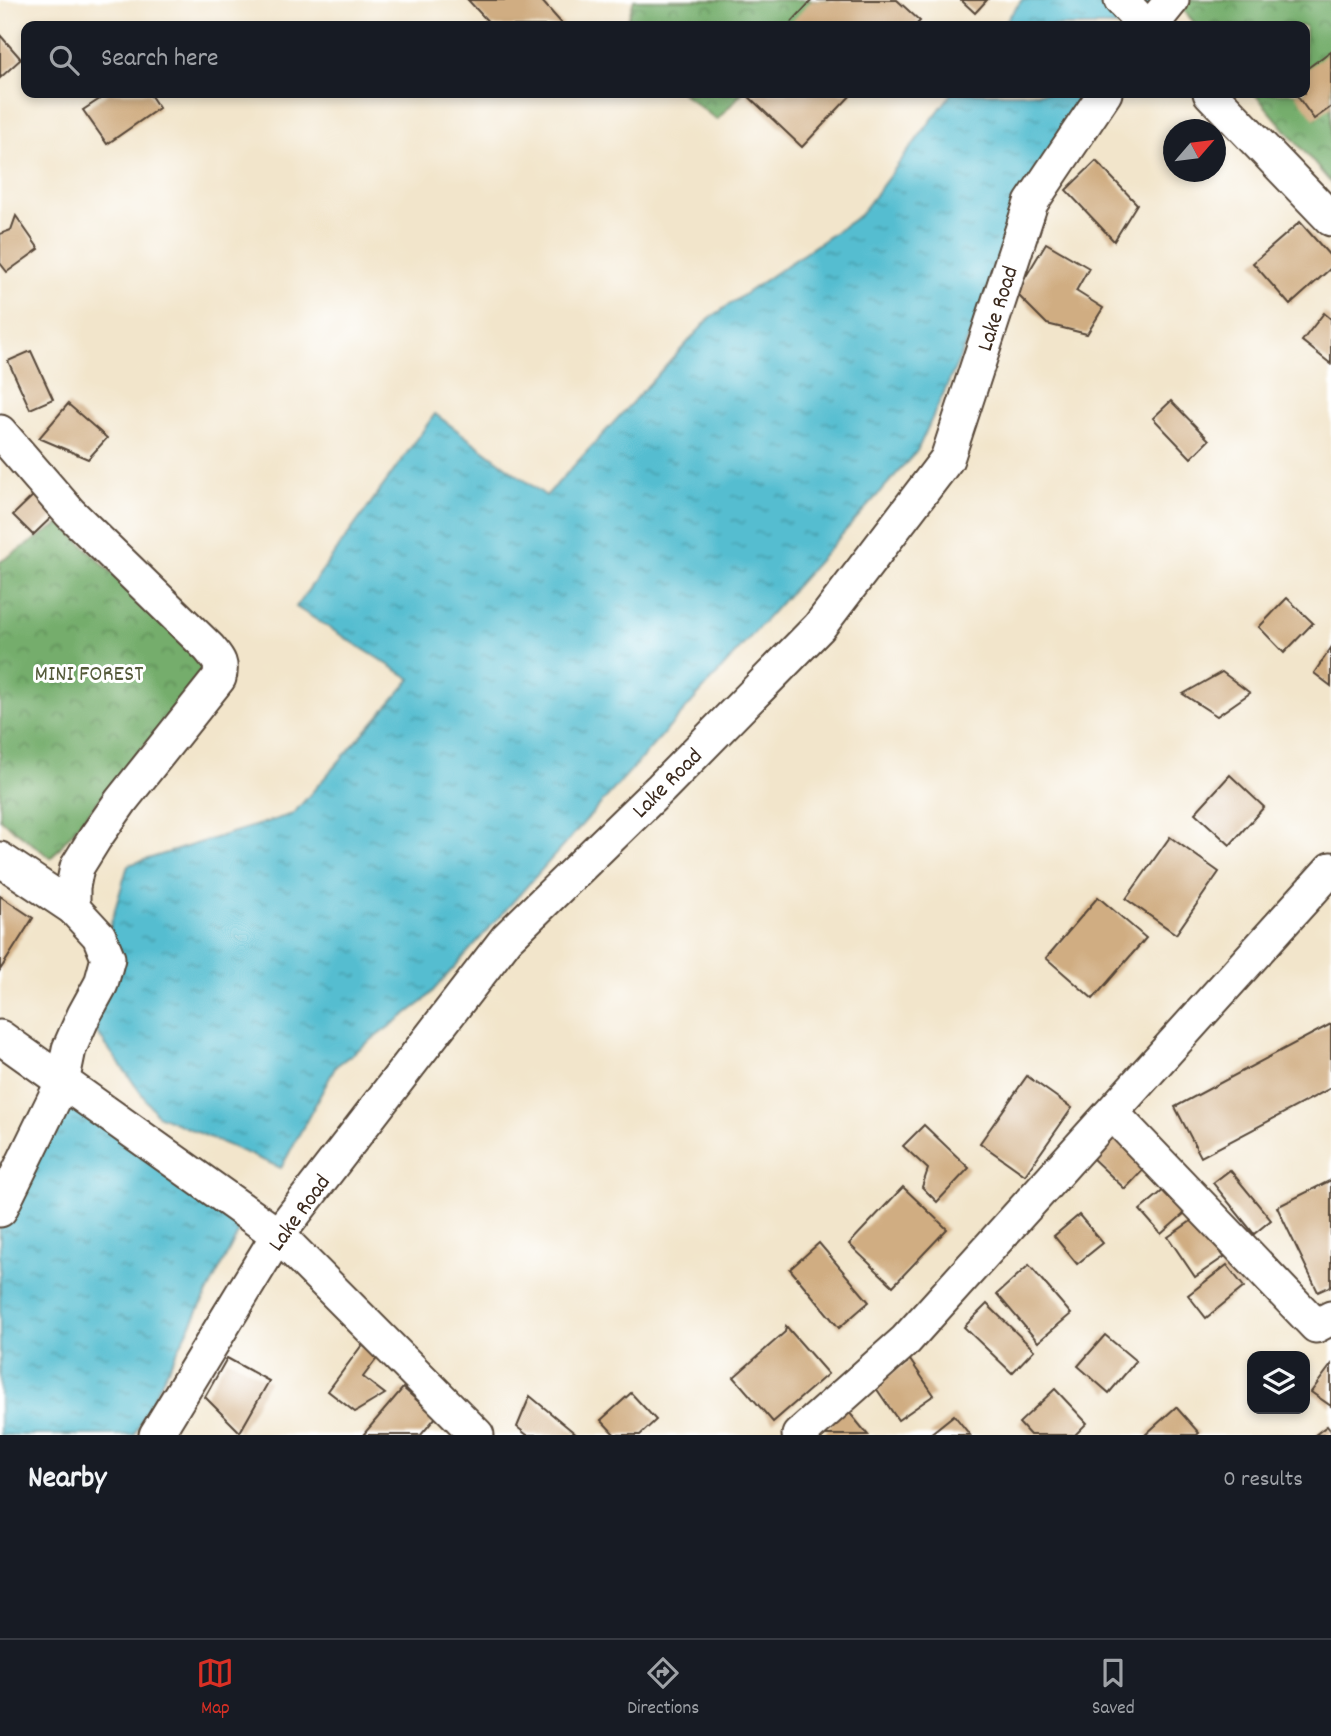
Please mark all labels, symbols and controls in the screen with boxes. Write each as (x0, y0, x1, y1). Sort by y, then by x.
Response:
search box (21, 21, 1310, 98)
icon: search (45, 41, 83, 79)
text: Search here (101, 41, 219, 78)
north arrow (1163, 119, 1226, 182)
street label: Lake Road (970, 262, 1029, 356)
park label: MINI FOREST (35, 659, 143, 692)
street label: Lake Road (626, 742, 711, 827)
street label: Lake Road (262, 1169, 340, 1259)
map controls (1247, 1351, 1310, 1414)
button: layers (1247, 1351, 1310, 1414)
text: Nearby (28, 1459, 106, 1502)
text: 0 results (1223, 1464, 1303, 1497)
tab: Map (196, 1654, 234, 1723)
tab: Directions (627, 1654, 699, 1723)
tab: Saved (1092, 1654, 1135, 1723)

